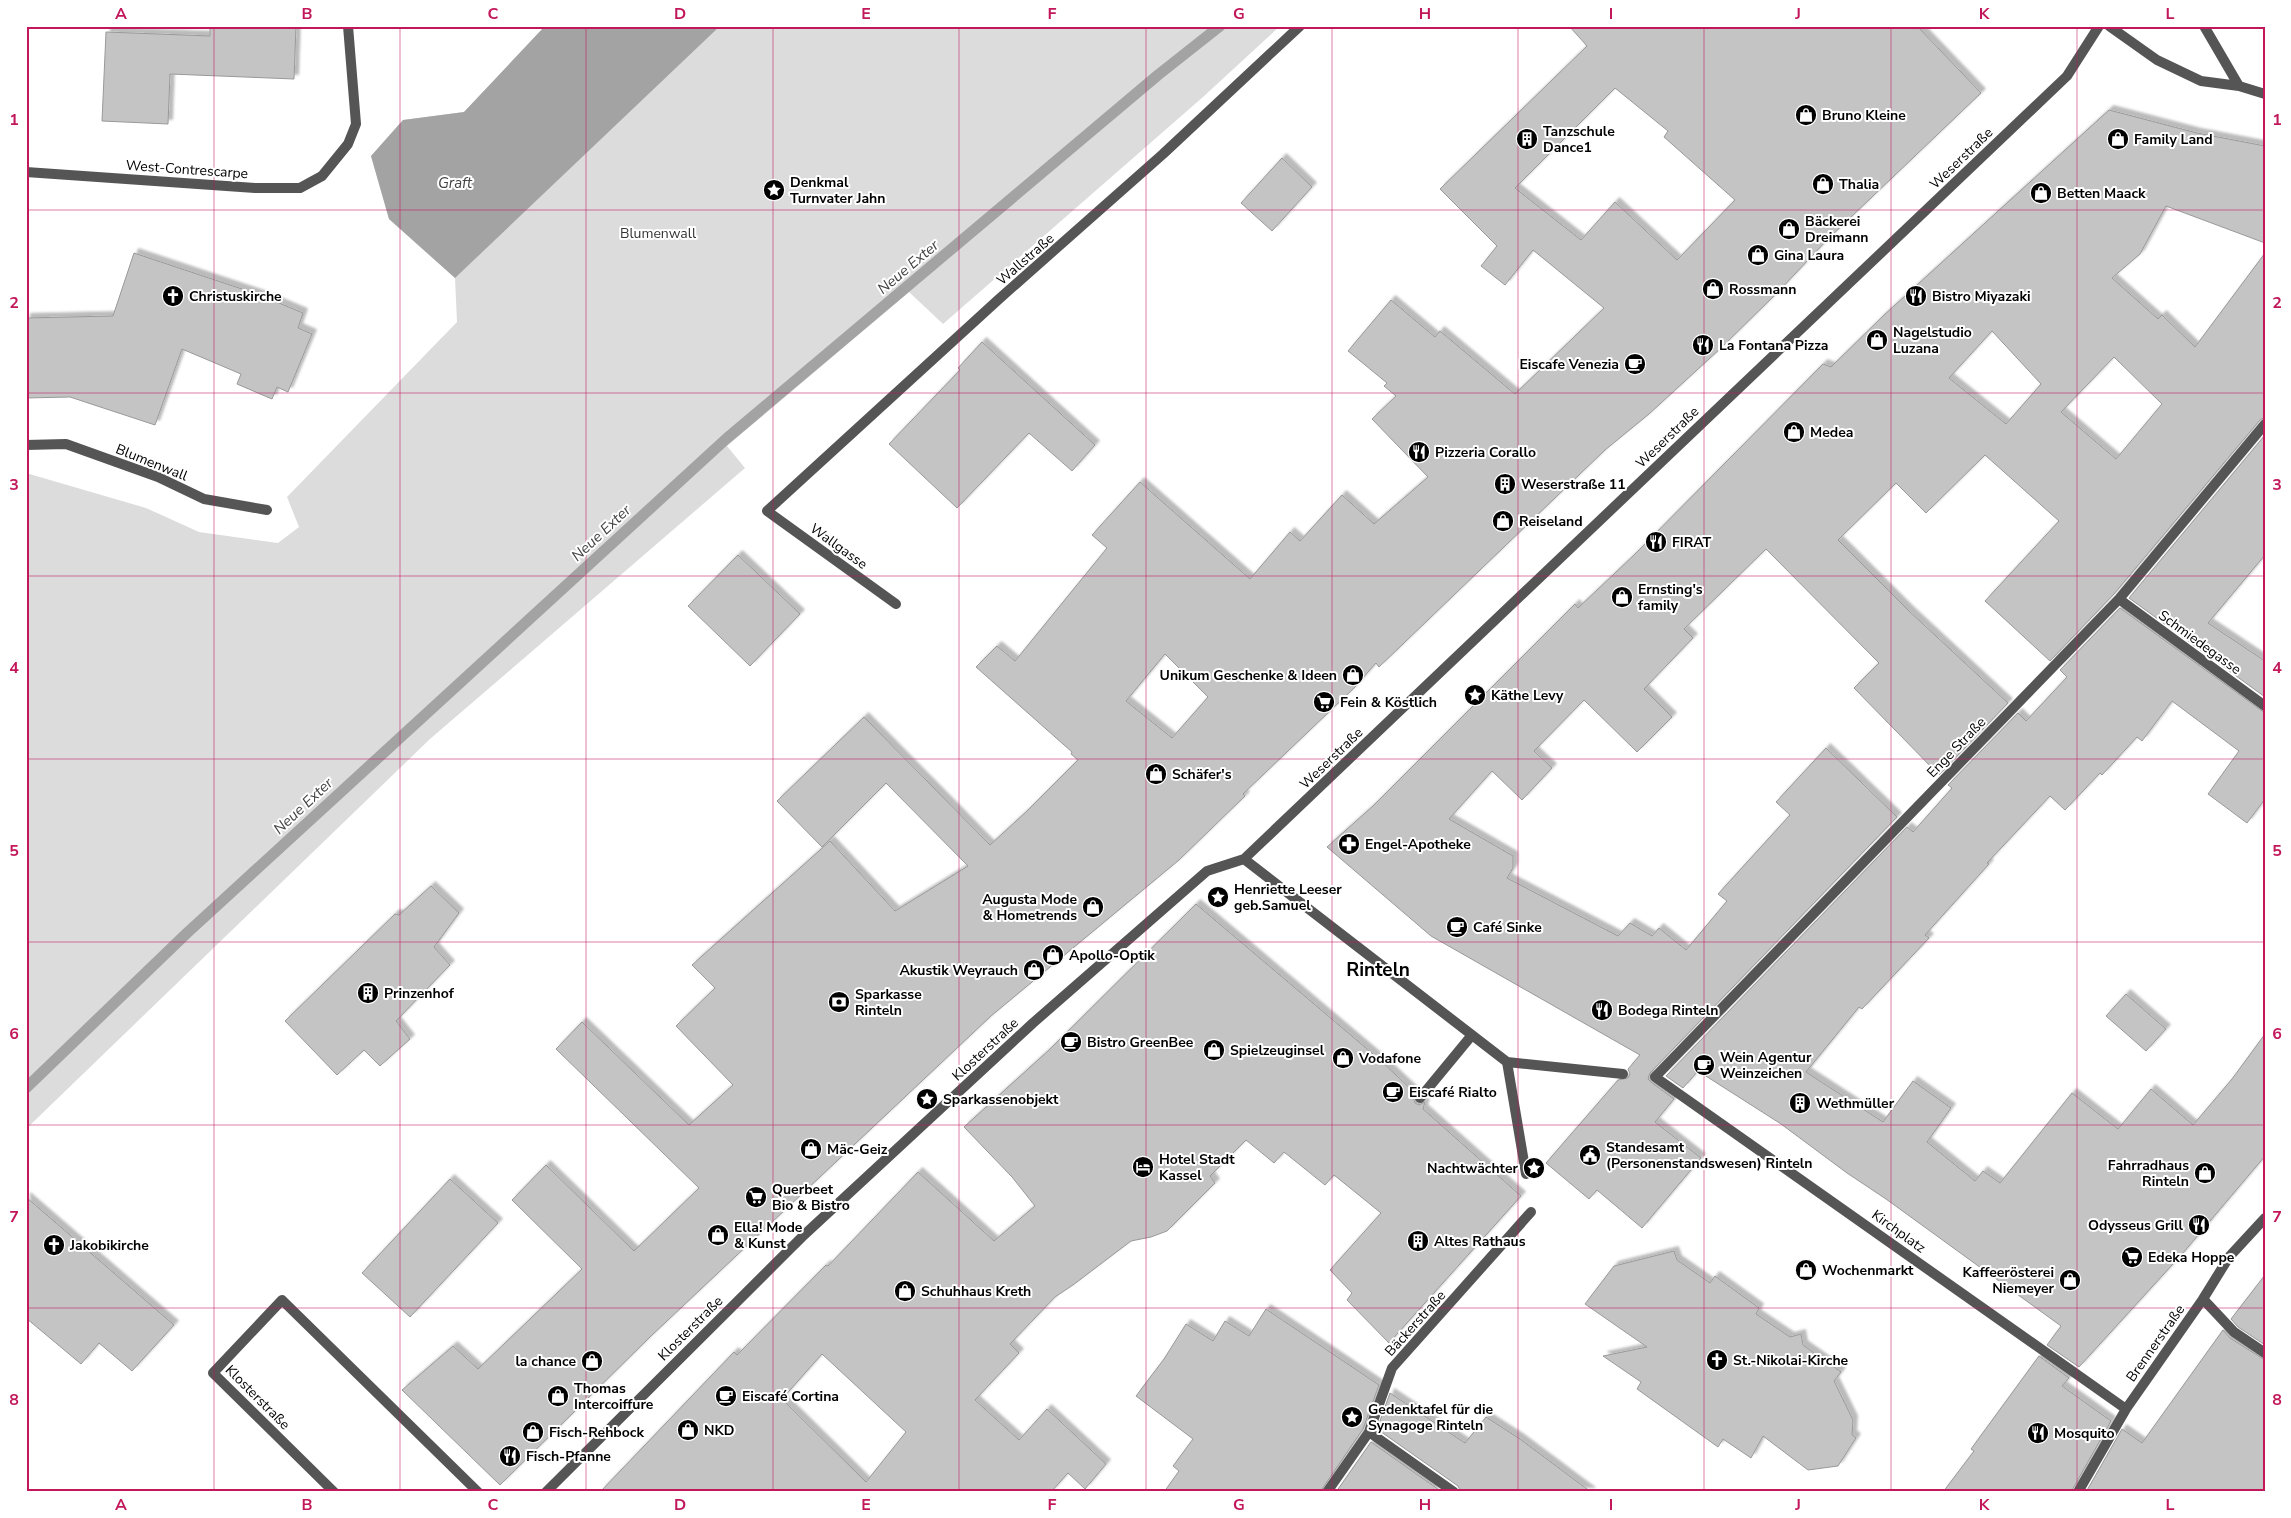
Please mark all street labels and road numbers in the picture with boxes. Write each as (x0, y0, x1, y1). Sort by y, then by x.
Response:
street label: Weserstraße (1926, 123, 1997, 193)
street label: West-Contrescarpe (125, 156, 249, 183)
street label: Wallstraße (993, 229, 1058, 290)
street label: Weserstraße (1632, 402, 1703, 472)
street label: Blumenwall (113, 439, 191, 486)
street label: Wallgasse (806, 519, 871, 574)
street label: Schmiedegasse (2155, 606, 2245, 679)
street label: Enge Straße (1923, 713, 1990, 782)
street label: Weserstraße (1296, 723, 1367, 793)
street label: Klosterstraße (948, 1014, 1023, 1085)
street label: Kirchplatz (1868, 1205, 1930, 1258)
street label: Bäckerstraße (1381, 1286, 1450, 1360)
street label: Klosterstraße (654, 1292, 727, 1365)
street label: Brennerstraße (2122, 1301, 2189, 1386)
street label: Klosterstraße (221, 1361, 294, 1434)

